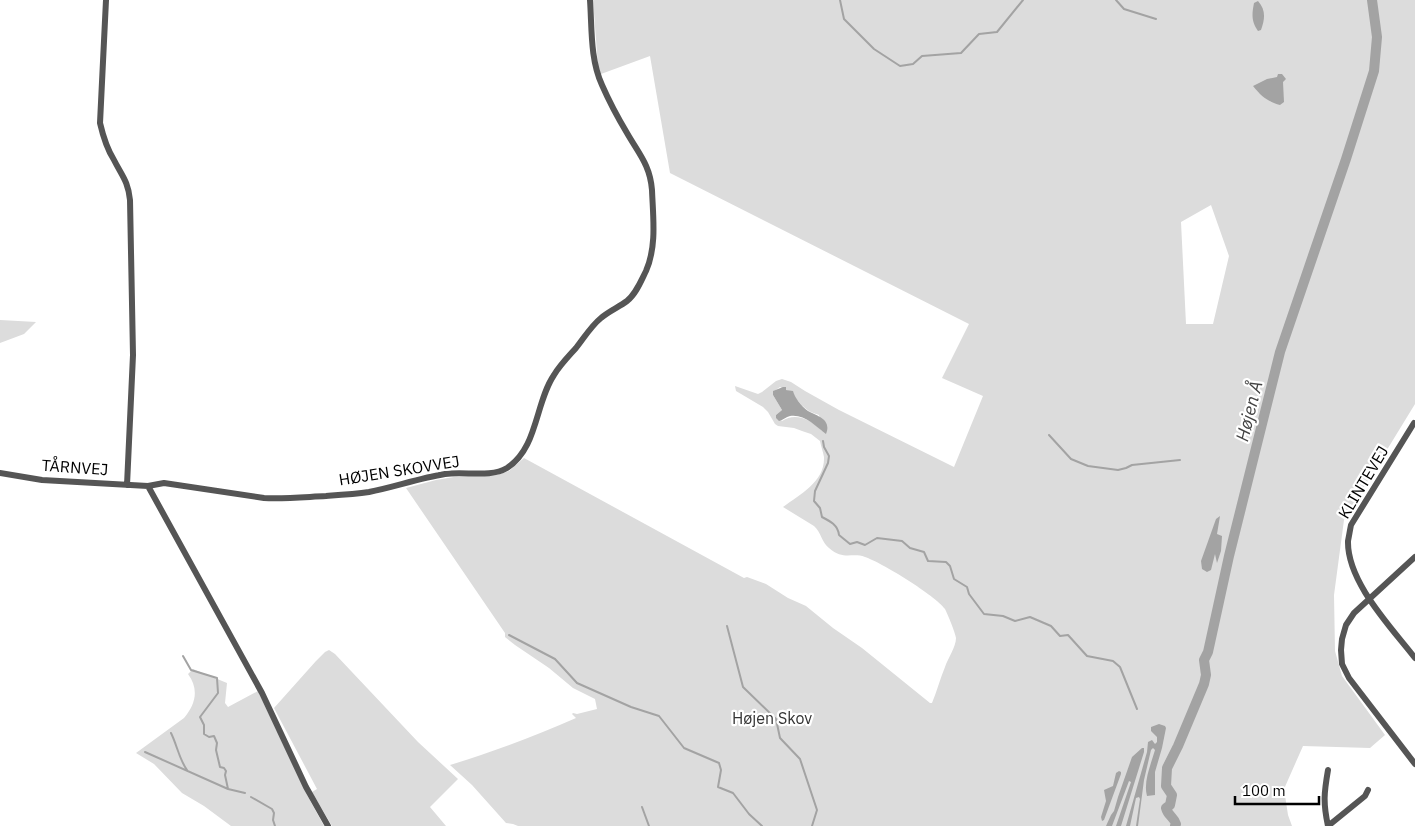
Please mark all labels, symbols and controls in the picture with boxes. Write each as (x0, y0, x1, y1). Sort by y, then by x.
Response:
water label: Højen Å (1229, 378, 1268, 444)
street label: KLINTEVEJ (1334, 442, 1392, 522)
street label: HØJEN SKOVVEJ (337, 451, 461, 489)
street label: TÅRNVEJ (41, 454, 109, 479)
park label: Højen Skov (732, 708, 812, 728)
scale bar (1235, 774, 1319, 806)
text: 100 m (1242, 781, 1286, 800)

